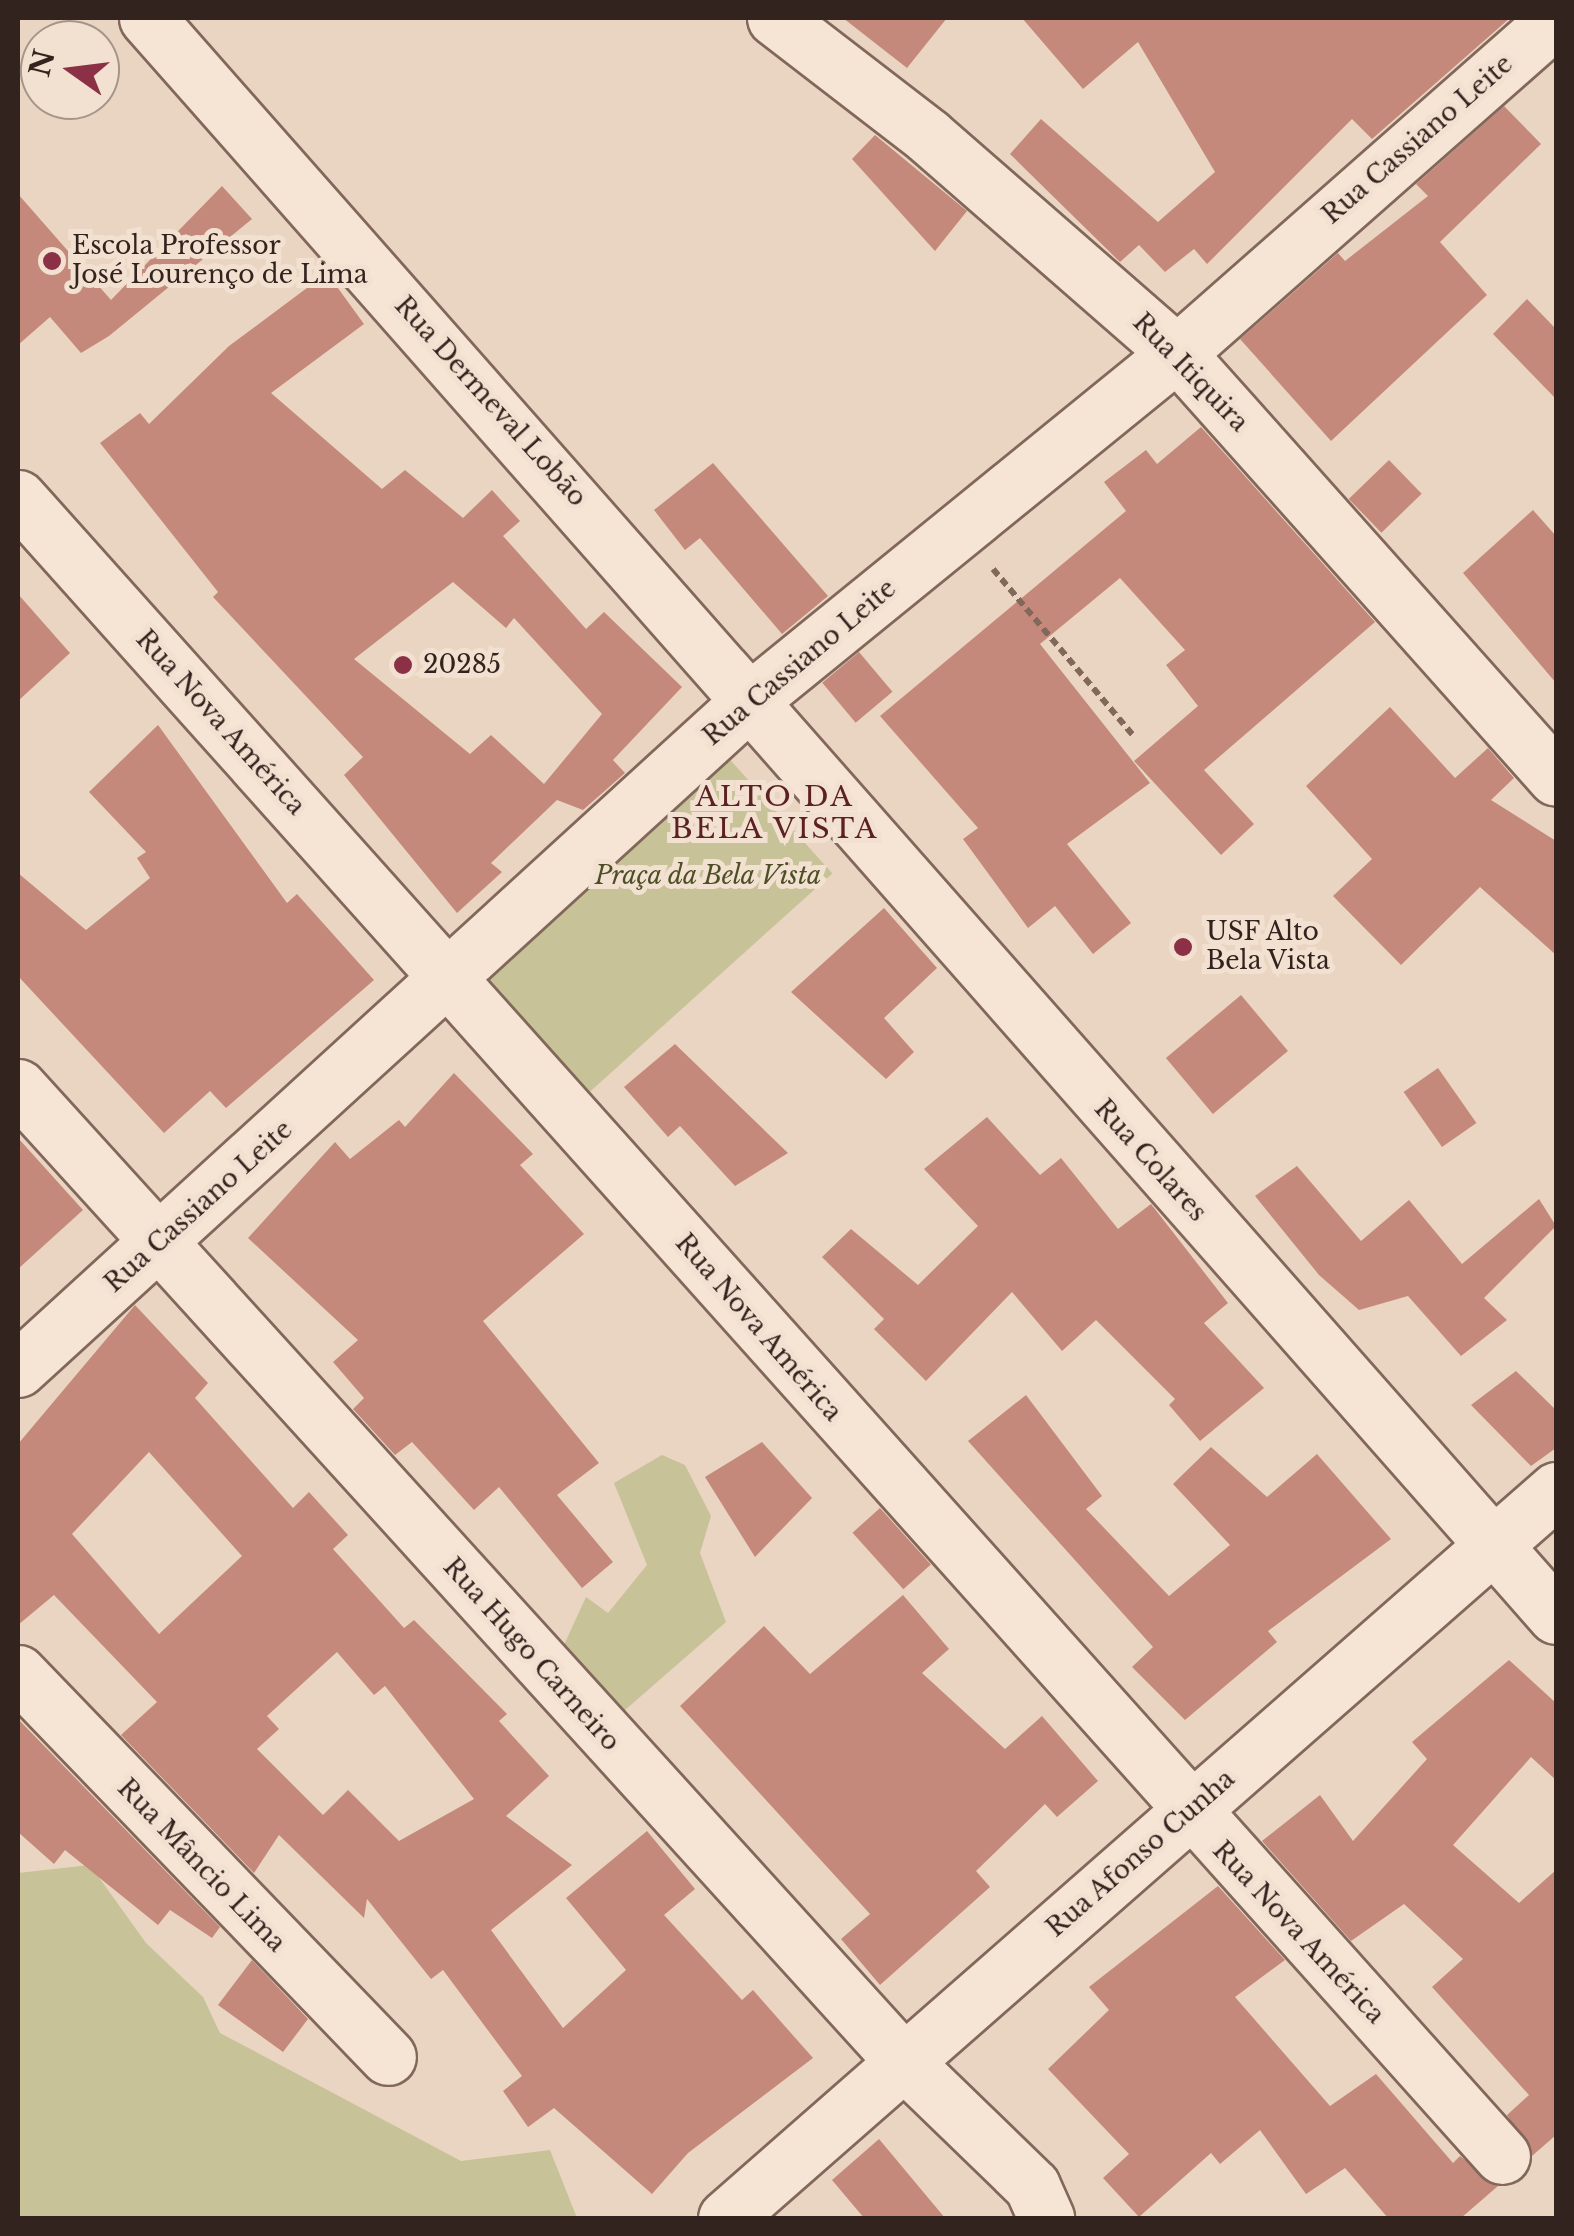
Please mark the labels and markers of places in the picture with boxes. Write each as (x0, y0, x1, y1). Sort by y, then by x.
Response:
place label: Escola Professor José Lourenço de Lima (72, 232, 368, 291)
marker: Escola Professor José Lourenço de Lima (41, 250, 63, 272)
place label: 20285 (423, 650, 501, 680)
marker: 20285 (392, 654, 414, 676)
place label: USF Alto Bela Vista (1206, 918, 1331, 977)
marker: USF Alto Bela Vista (1170, 934, 1196, 960)

